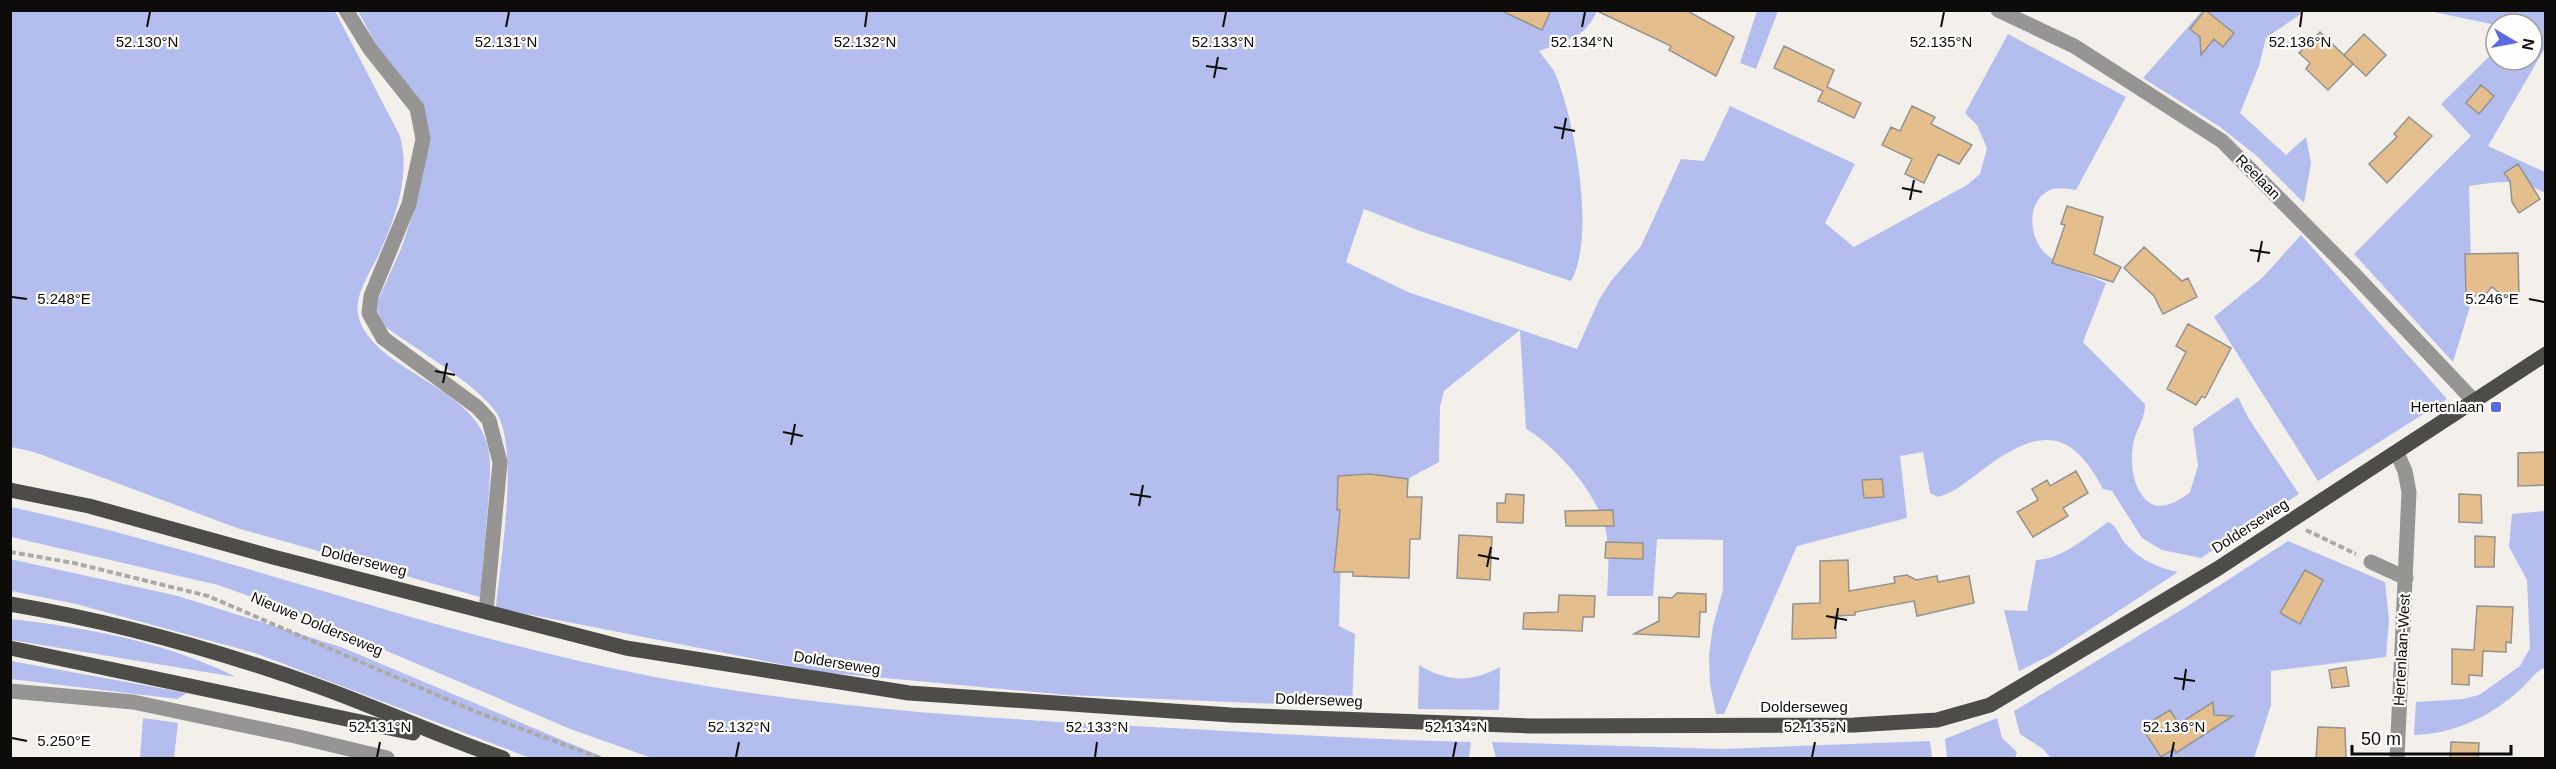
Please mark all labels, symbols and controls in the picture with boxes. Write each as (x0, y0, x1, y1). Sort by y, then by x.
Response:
north arrow (2484, 12, 2544, 72)
text: 52.130°N (116, 33, 178, 50)
text: 52.131°N (475, 33, 537, 50)
text: 52.132°N (834, 33, 896, 50)
text: 52.133°N (1192, 33, 1254, 50)
text: 52.134°N (1551, 33, 1613, 50)
text: 52.135°N (1910, 33, 1972, 50)
text: 52.136°N (2269, 33, 2331, 50)
text: N (2519, 37, 2538, 52)
street label: Reelaan (2233, 151, 2284, 202)
text: 5.248°E (37, 290, 91, 307)
text: 5.246°E (2465, 290, 2519, 307)
place label: Hertenlaan (2411, 398, 2484, 415)
marker: Hertenlaan (2489, 400, 2503, 414)
street label: Dolderseweg (2208, 495, 2291, 557)
street label: Dolderseweg (320, 542, 409, 579)
street label: Nieuwe Dolderseweg (249, 588, 386, 659)
street label: Hertenlaan-West (2390, 593, 2413, 706)
street label: Dolderseweg (793, 647, 882, 678)
street label: Dolderseweg (1275, 689, 1363, 710)
street label: Dolderseweg (1760, 698, 1848, 715)
text: 52.131°N (349, 718, 411, 735)
text: 52.132°N (708, 718, 770, 735)
text: 52.133°N (1066, 718, 1128, 735)
text: 52.134°N (1425, 718, 1487, 735)
text: 52.135°N (1784, 718, 1846, 735)
text: 52.136°N (2143, 718, 2205, 735)
scale bar (2352, 718, 2511, 756)
text: 50 m (2361, 729, 2401, 749)
text: 5.250°E (37, 732, 91, 749)

